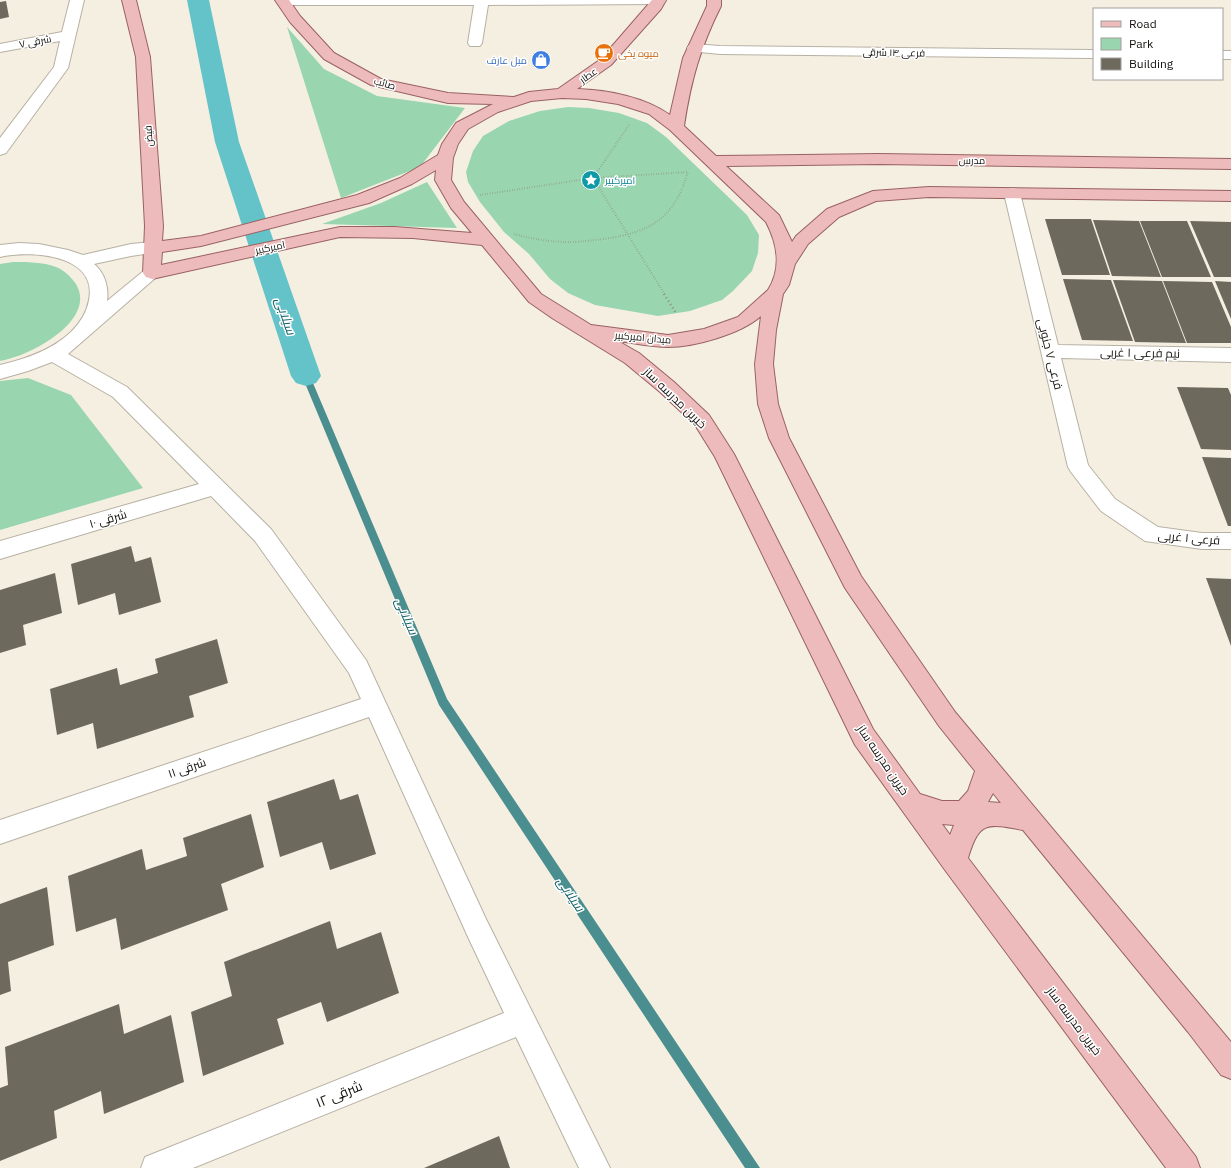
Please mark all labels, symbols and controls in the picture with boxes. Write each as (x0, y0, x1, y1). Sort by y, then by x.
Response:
legend (1093, 8, 1223, 80)
text: Road (1129, 16, 1157, 31)
street label: ۷ شرقی (18, 32, 52, 51)
text: Park (1129, 36, 1154, 51)
cafe icon: میوه یخی (593, 42, 615, 64)
street label: فرعی ۱۴ شرقی (863, 45, 925, 60)
place label: میوه یخی (618, 47, 659, 60)
shop icon: مبل عارف (530, 49, 552, 71)
place label: مبل عارف (486, 54, 527, 67)
text: Building (1129, 56, 1174, 71)
street label: عطار (576, 65, 600, 87)
street label: صائب (372, 74, 397, 93)
street label: فیض (141, 125, 156, 147)
street label: مدرس (959, 154, 985, 167)
place icon: امیرکبیر (580, 169, 602, 191)
place label: امیرکبیر (604, 174, 635, 187)
street label: امیرکبیر (253, 238, 286, 257)
water label: سیلابی (271, 295, 300, 337)
street label: فرعی ۷ جنوبی (1034, 317, 1067, 391)
street label: میدان امیرکبیر (613, 328, 672, 346)
street label: نیم فرعی ۱ غربی (1100, 344, 1180, 362)
street label: خیرین مدرسه ساز (640, 363, 710, 431)
street label: ۱۰ شرقی (87, 506, 128, 531)
street label: فرعی ۱ غربی (1157, 527, 1221, 548)
water label: سیلابی (391, 595, 422, 637)
street label: خیرین مدرسه ساز (854, 721, 913, 798)
street label: ۱۱ شرقی (166, 754, 208, 781)
water label: سیلابی (553, 874, 588, 915)
street label: خیرین مدرسه ساز (1043, 983, 1105, 1058)
street label: ۱۲ شرقی (313, 1077, 365, 1111)

